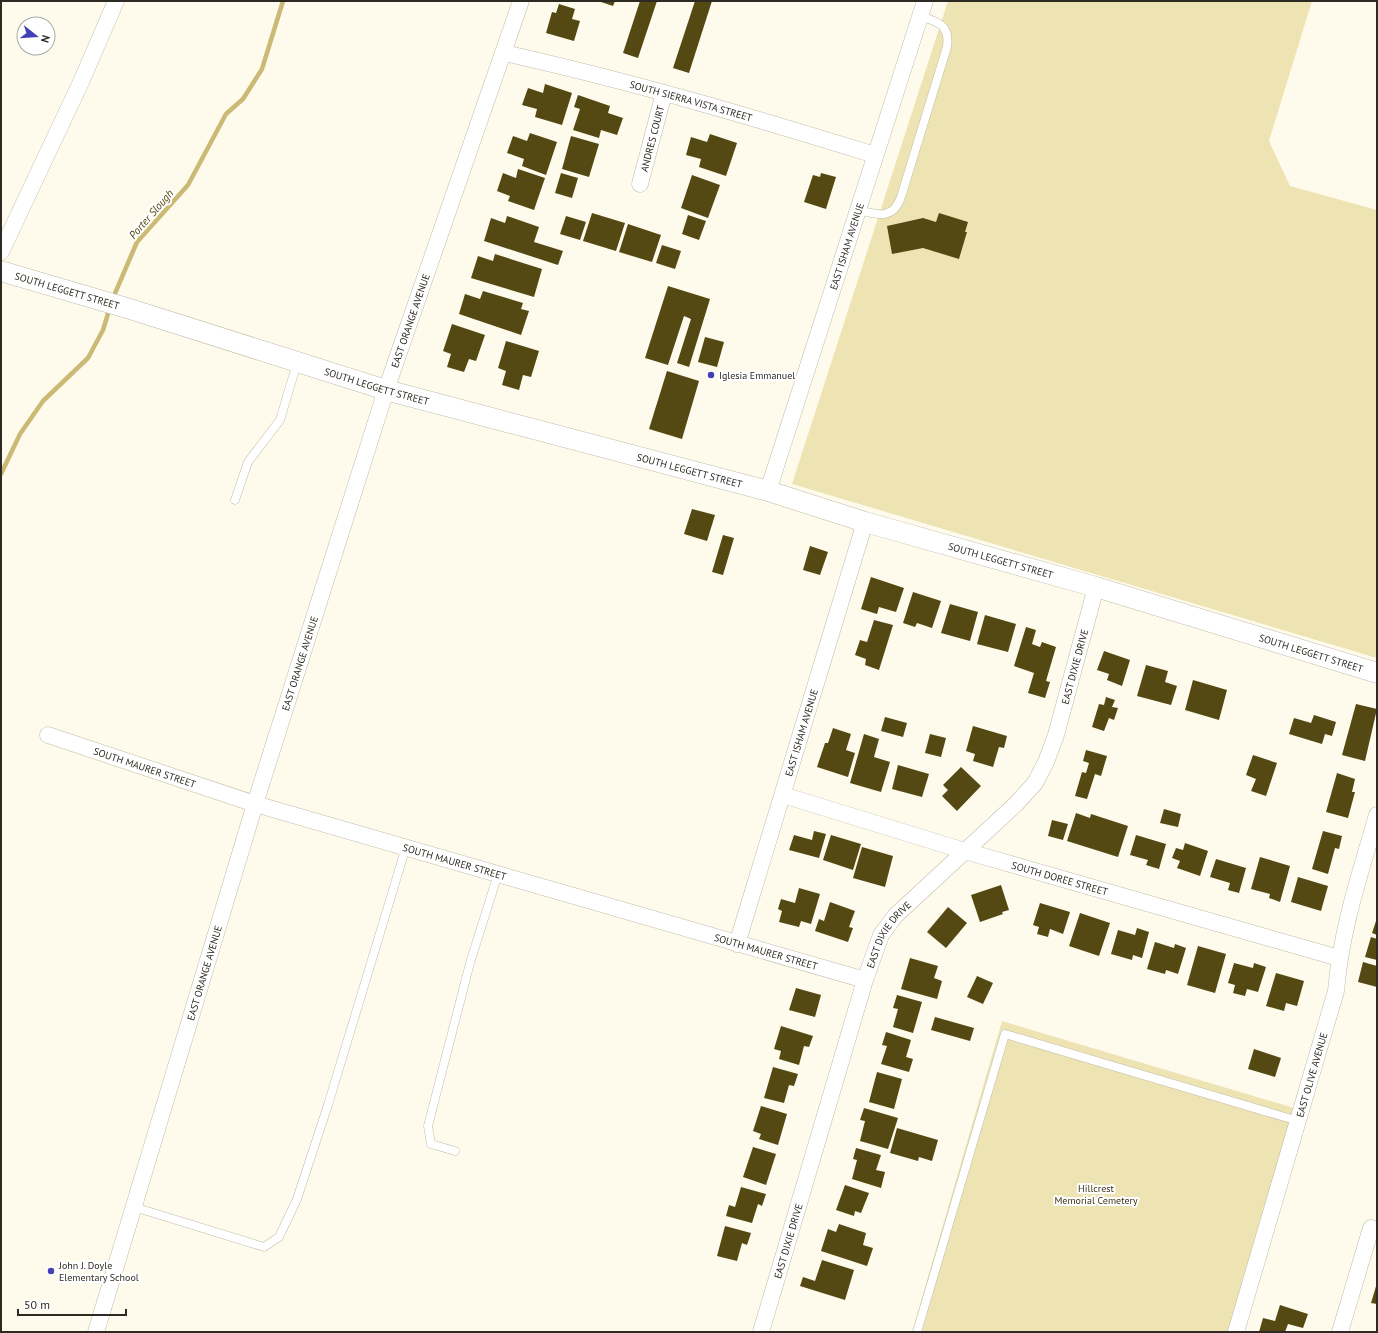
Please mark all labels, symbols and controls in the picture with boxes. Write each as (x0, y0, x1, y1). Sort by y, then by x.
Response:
north arrow (16, 16, 56, 56)
text: N (38, 33, 53, 44)
street label: SOUTH SIERRA VISTA STREET (628, 77, 754, 124)
street label: ANDRES COURT (637, 104, 667, 173)
water label: Porter Slough (126, 186, 176, 242)
street label: EAST ISHAM AVENUE (826, 201, 866, 291)
street label: SOUTH LEGGETT STREET (13, 269, 122, 312)
street label: EAST ORANGE AVENUE (388, 272, 432, 369)
street label: SOUTH LEGGETT STREET (323, 364, 431, 408)
place label: Iglesia Emmanuel (719, 369, 795, 382)
marker: Iglesia Emmanuel (706, 370, 716, 380)
street label: SOUTH LEGGETT STREET (635, 450, 744, 491)
street label: SOUTH LEGGETT STREET (947, 539, 1055, 581)
street label: EAST ORANGE AVENUE (278, 614, 321, 712)
street label: EAST DIXIE DRIVE (1058, 627, 1091, 706)
street label: SOUTH LEGGETT STREET (1257, 631, 1365, 675)
street label: EAST ISHAM AVENUE (782, 687, 821, 778)
street label: SOUTH MAURER STREET (92, 744, 198, 790)
street label: SOUTH MAURER STREET (401, 841, 508, 883)
street label: SOUTH DOREE STREET (1010, 858, 1110, 898)
street label: EAST DIXIE DRIVE (863, 898, 914, 970)
street label: EAST ORANGE AVENUE (184, 924, 225, 1022)
street label: SOUTH MAURER STREET (713, 930, 820, 973)
street label: EAST OLIVE AVENUE (1293, 1031, 1330, 1119)
park label: Hillcrest Memorial Cemetery (1054, 1182, 1138, 1207)
street label: EAST DIXIE DRIVE (771, 1202, 805, 1280)
place label: John J. Doyle Elementary School (58, 1259, 139, 1284)
marker: John J. Doyle Elementary School (46, 1266, 56, 1276)
scale bar (18, 1291, 126, 1317)
text: 50 m (24, 1297, 50, 1312)

